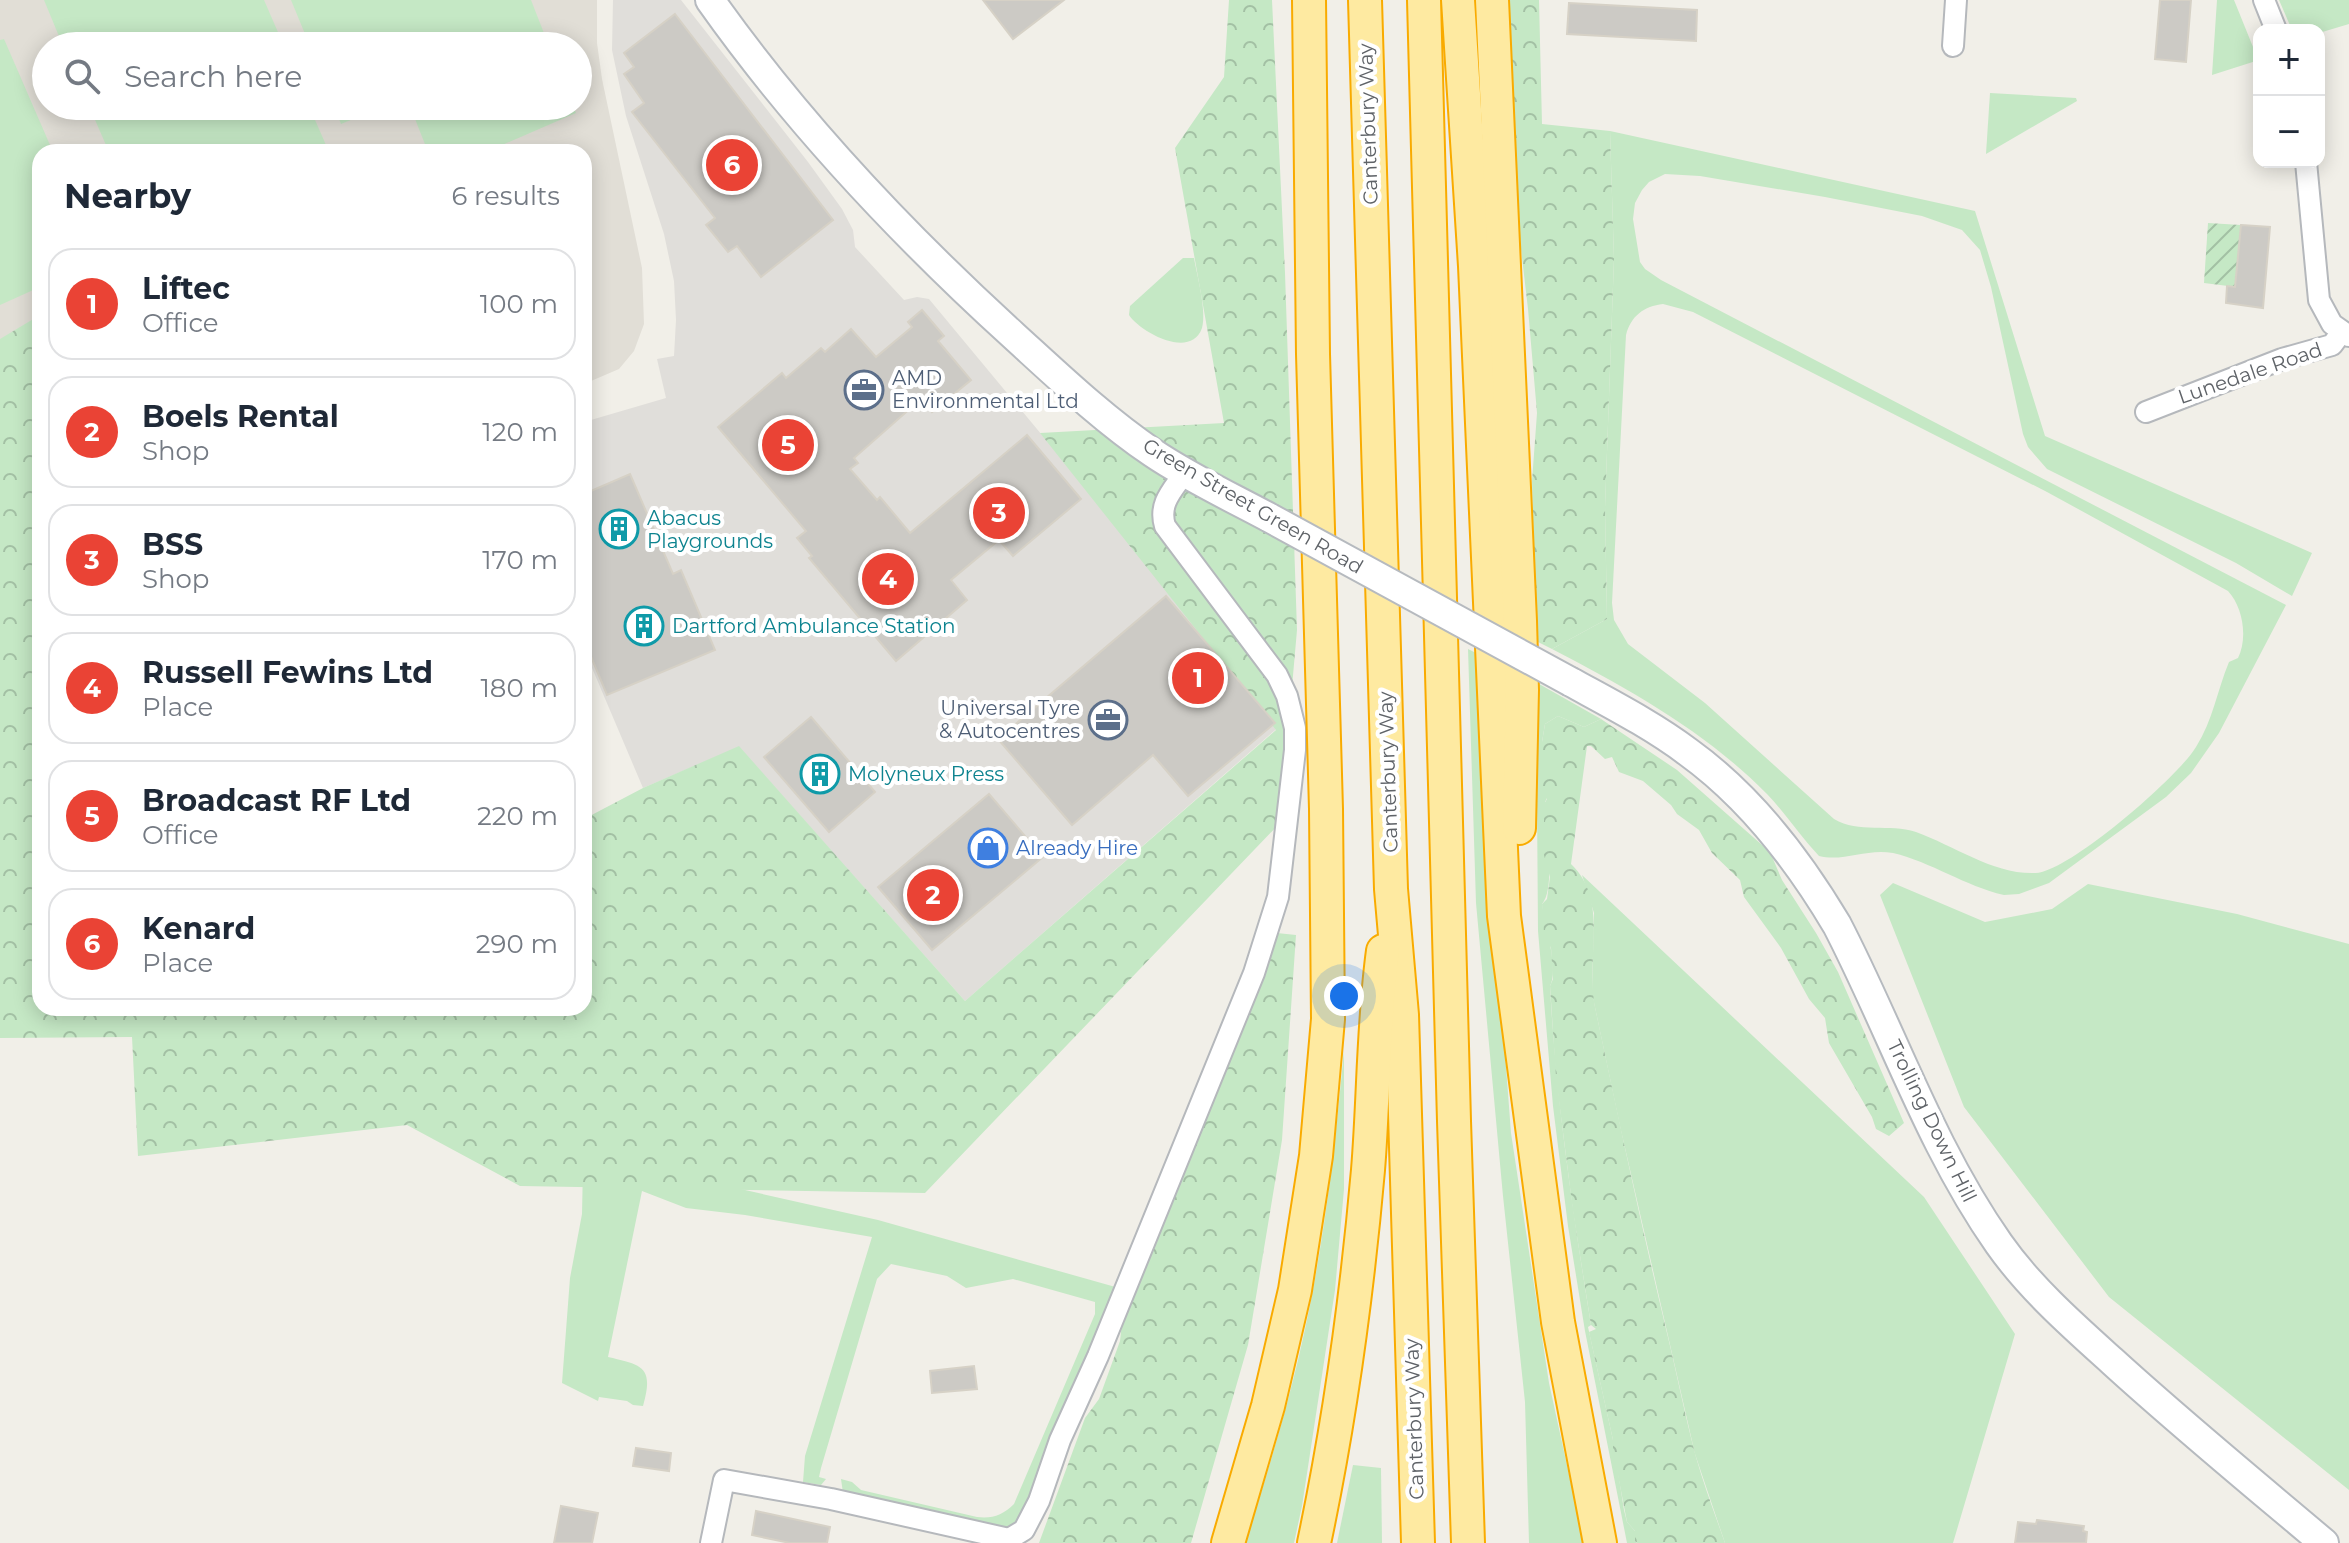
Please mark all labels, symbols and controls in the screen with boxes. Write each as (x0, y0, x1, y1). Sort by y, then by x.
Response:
map controls (2253, 24, 2325, 168)
button: + (2253, 24, 2325, 96)
search box (32, 32, 592, 120)
street label: Canterbury Way (1353, 43, 1383, 205)
icon: search (60, 54, 104, 98)
text: Search here (124, 58, 302, 95)
button: − (2253, 96, 2325, 168)
pin: 6 (706, 135, 758, 195)
text: Nearby (64, 175, 191, 217)
text: 6 results (451, 180, 560, 212)
text: Liftec (142, 270, 230, 307)
text: 1 (87, 288, 97, 320)
text: 100 m (480, 288, 558, 320)
text: Office (142, 307, 219, 339)
street label: Lunedale Road (2175, 337, 2325, 409)
place label: AMD Environmental Ltd (892, 366, 1079, 413)
office icon: AMD Environmental Ltd (843, 369, 885, 411)
text: Boels Rental (142, 398, 339, 435)
pin: 5 (762, 415, 814, 475)
text: 2 (84, 416, 100, 448)
text: 120 m (482, 416, 558, 448)
street label: Green Street Green Road (1139, 433, 1367, 579)
text: Shop (142, 435, 210, 467)
pin: 3 (973, 483, 1025, 543)
place label: Abacus Playgrounds (647, 506, 773, 553)
building icon: Abacus Playgrounds (598, 508, 640, 550)
text: BSS (142, 526, 203, 563)
text: 3 (84, 544, 100, 576)
text: 170 m (482, 544, 558, 576)
pin: 4 (862, 549, 914, 609)
text: Shop (142, 563, 210, 595)
building icon: Dartford Ambulance Station (623, 605, 665, 647)
place label: Dartford Ambulance Station (672, 614, 956, 638)
pin: 1 (1172, 648, 1224, 708)
text: Russell Fewins Ltd (142, 654, 433, 691)
text: 4 (83, 672, 101, 704)
text: 180 m (480, 672, 558, 704)
text: Place (142, 691, 213, 723)
street label: Canterbury Way (1373, 691, 1403, 853)
place label: Universal Tyre & Autocentres (939, 696, 1080, 743)
office icon: Universal Tyre & Autocentres (1087, 699, 1129, 741)
building icon: Molyneux Press (799, 753, 841, 795)
place label: Molyneux Press (848, 762, 1004, 786)
text: Broadcast RF Ltd (142, 782, 411, 819)
text: 5 (84, 800, 100, 832)
text: 220 m (477, 800, 558, 832)
text: Office (142, 819, 219, 851)
shop icon: Already Hire (967, 827, 1009, 869)
place label: Already Hire (1016, 836, 1138, 860)
pin: 2 (907, 865, 959, 925)
text: Kenard (142, 910, 255, 947)
text: 6 (84, 928, 100, 960)
text: 290 m (476, 928, 558, 960)
text: Place (142, 947, 213, 979)
your location (1324, 976, 1364, 1016)
street label: Trolling Down Hill (1882, 1036, 1982, 1206)
street label: Canterbury Way (1399, 1338, 1429, 1500)

